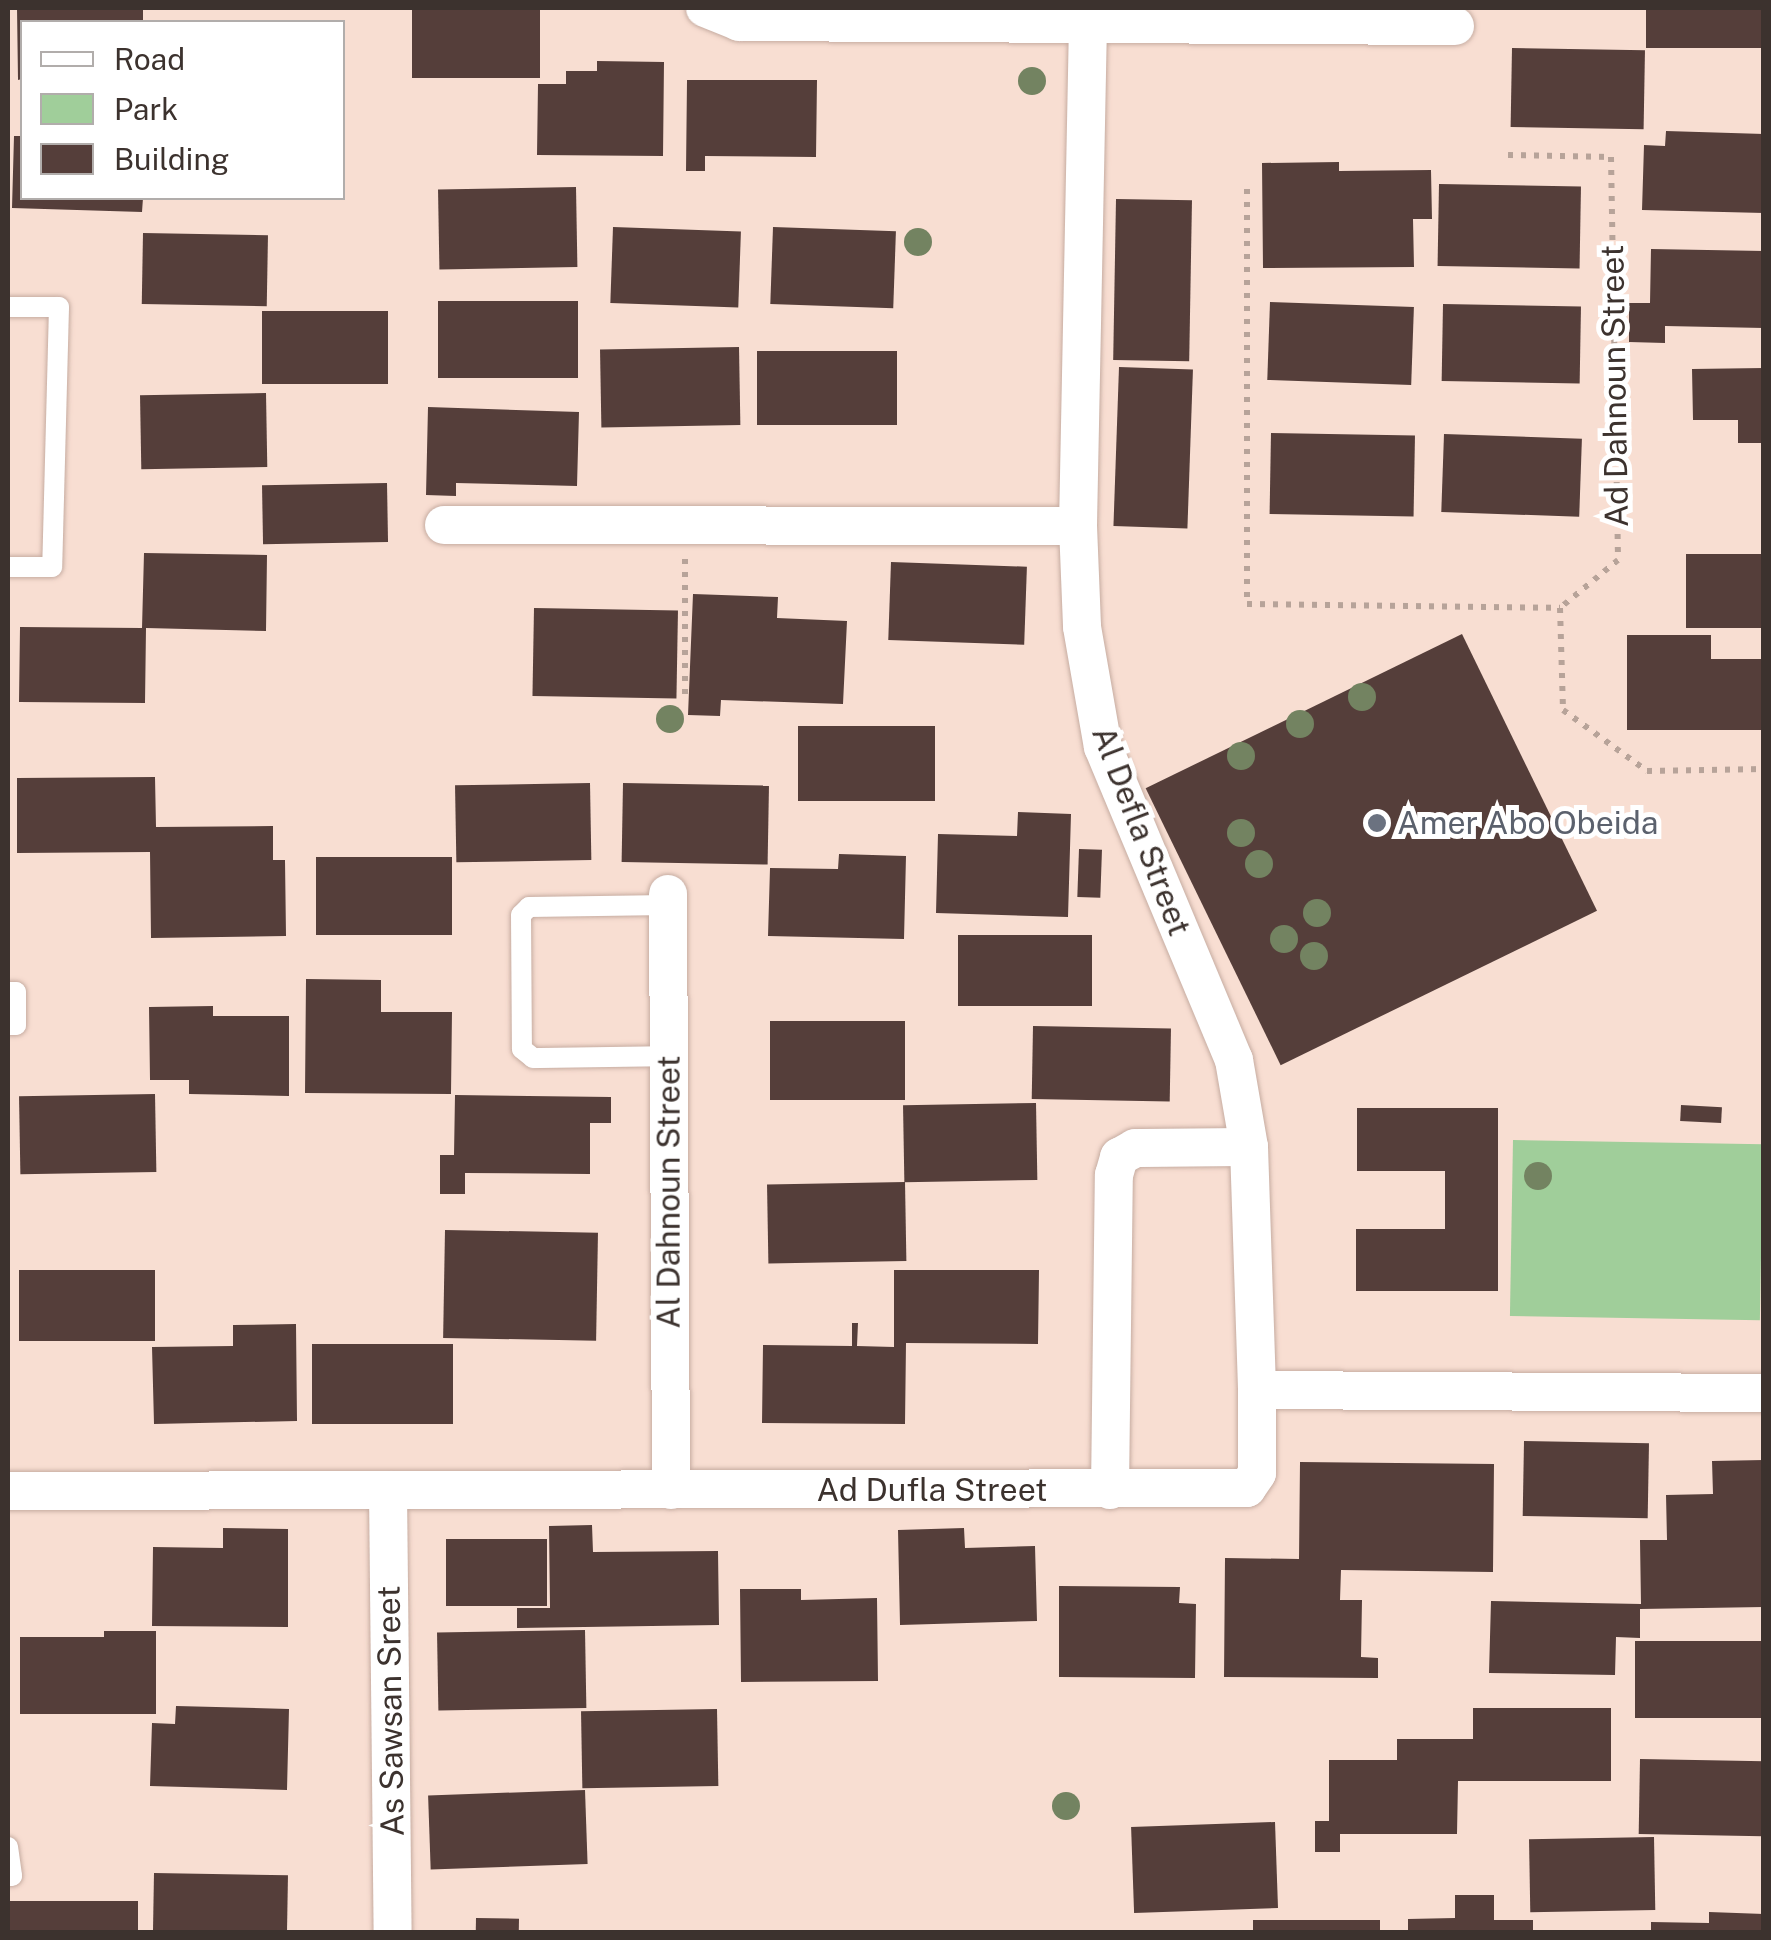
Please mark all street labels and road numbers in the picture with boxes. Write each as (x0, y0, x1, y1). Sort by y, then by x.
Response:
street label: Ad Dahnoun Street (1593, 244, 1637, 528)
street label: Al Defla Street (1083, 721, 1199, 941)
street label: Al Dahnoun Street (650, 1055, 688, 1329)
street label: Ad Dufla Street (816, 1471, 1048, 1509)
street label: As Sawsan Sreet (370, 1585, 412, 1837)

